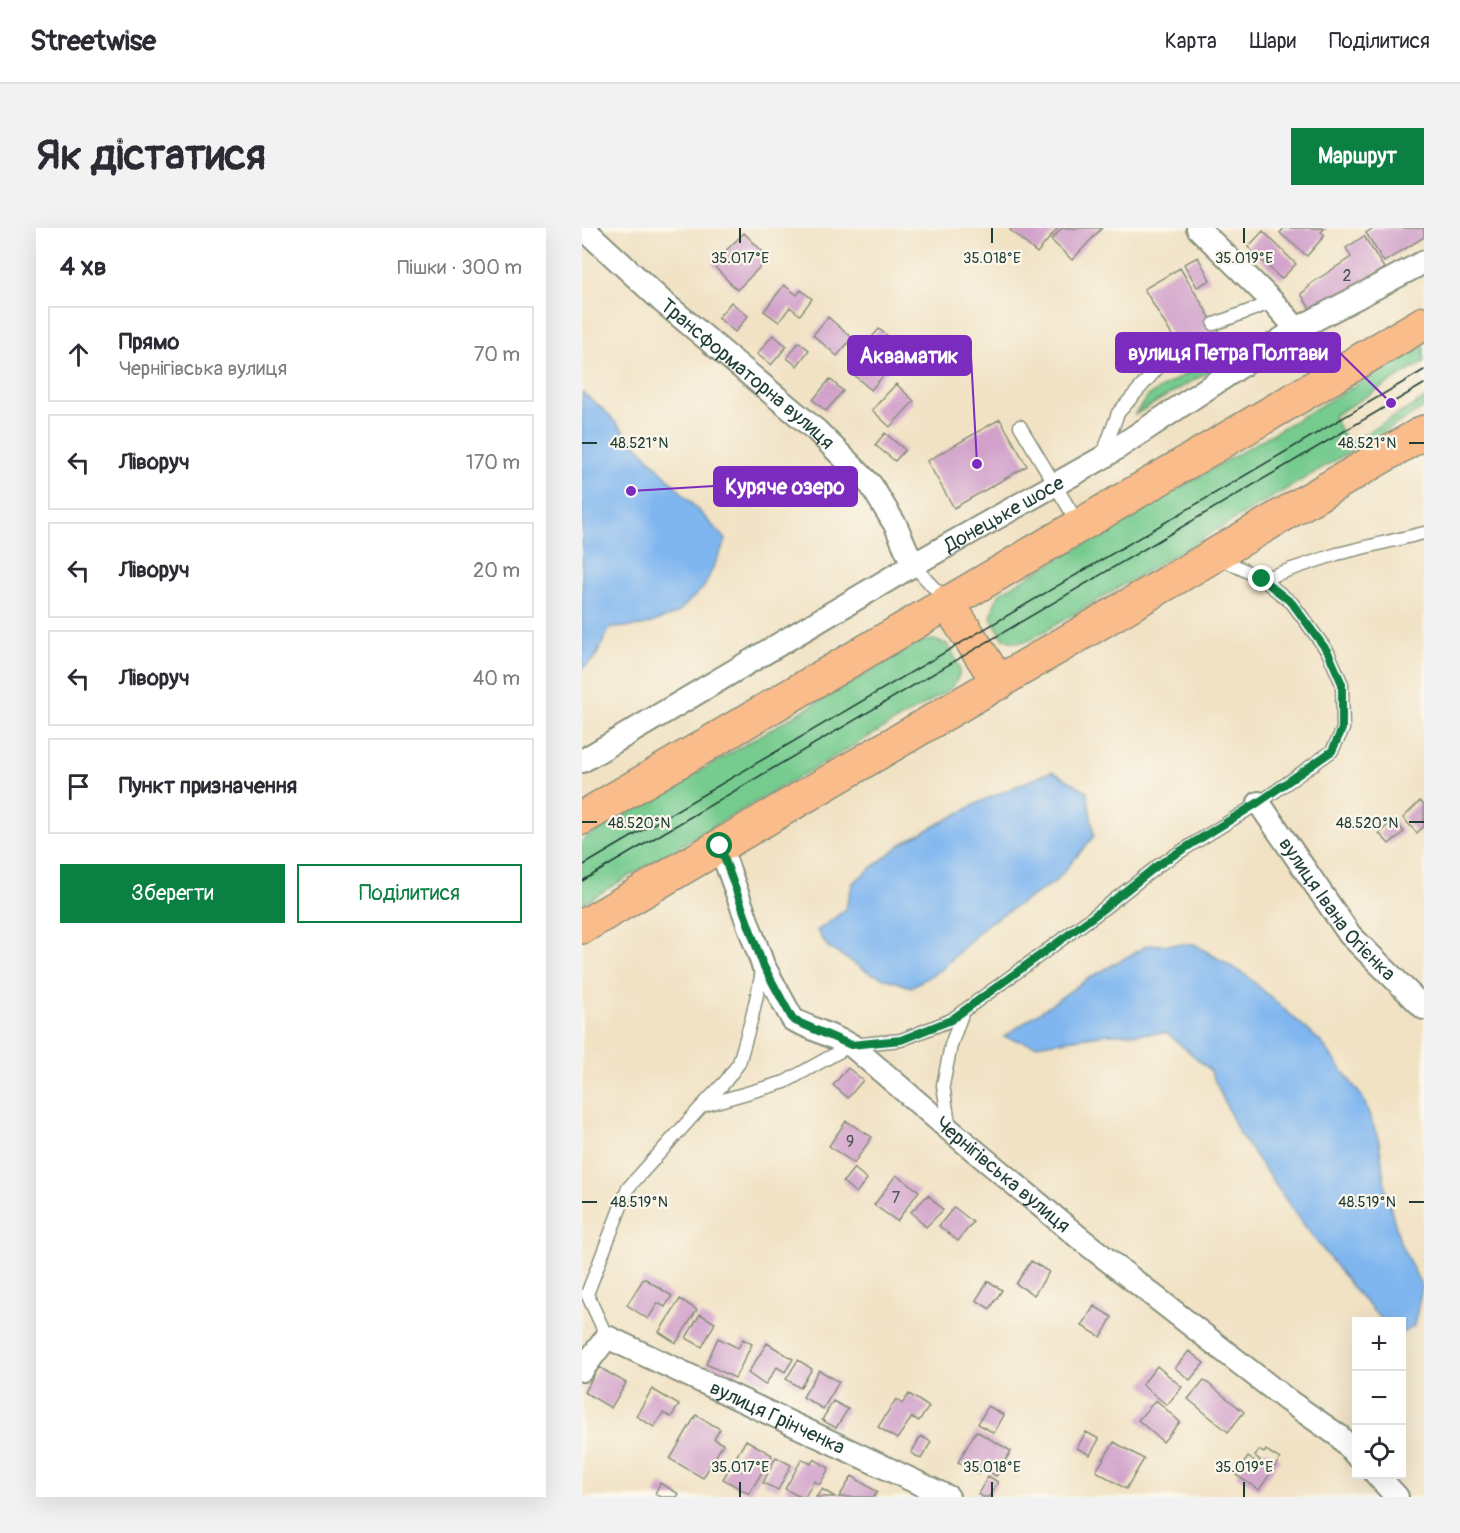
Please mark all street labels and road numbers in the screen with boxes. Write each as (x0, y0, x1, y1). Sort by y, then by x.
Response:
street label: Трансформаторна вулиця (656, 293, 840, 454)
street label: Донецьке шосе (939, 470, 1068, 558)
street label: вулиця Івана Огієнка (1274, 832, 1401, 986)
street label: Чернігівська вулиця (930, 1111, 1076, 1238)
street label: вулиця Грінченка (706, 1375, 849, 1460)

